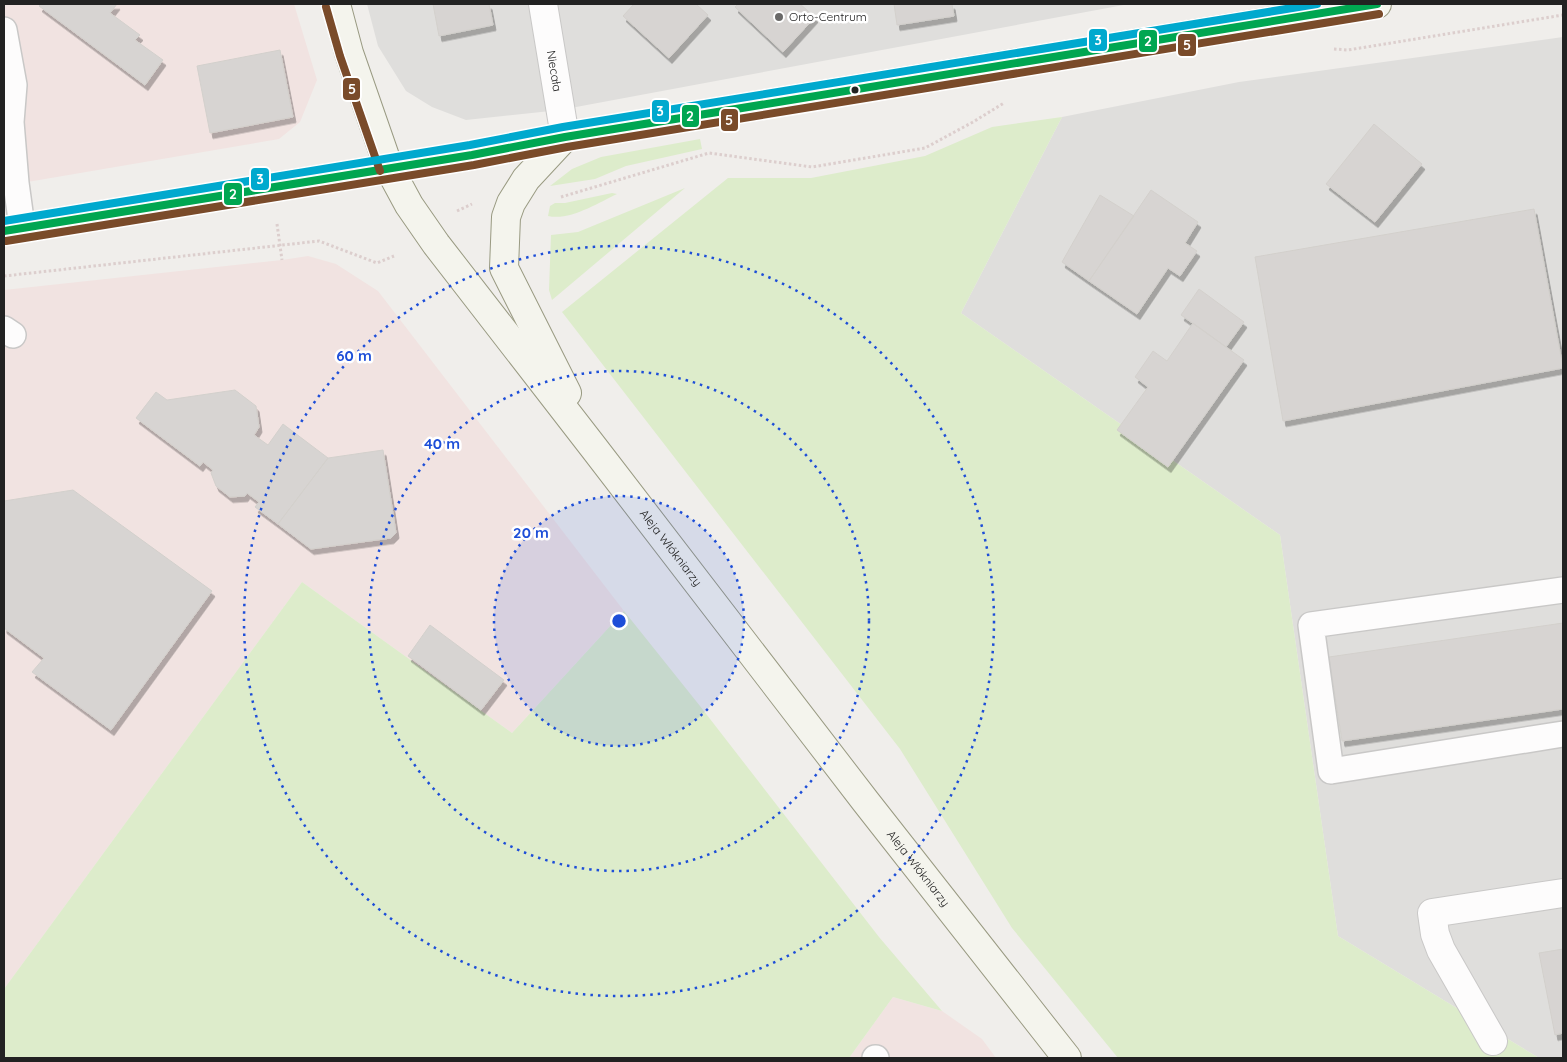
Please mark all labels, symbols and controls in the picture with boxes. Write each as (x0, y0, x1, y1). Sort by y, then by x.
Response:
place label: Orto-Centrum (789, 9, 867, 24)
marker: Orto-Centrum (773, 11, 785, 23)
line badge: 3 (1088, 28, 1108, 52)
line badge: 2 (1138, 29, 1158, 53)
text: 3 (1094, 31, 1102, 49)
text: 2 (1144, 32, 1152, 50)
line badge: 5 (1177, 33, 1197, 57)
text: 5 (1183, 36, 1191, 54)
street label: Niecała (544, 49, 565, 93)
line badge: 5 (342, 77, 361, 101)
text: 5 (348, 80, 356, 98)
unlabelled marker (850, 85, 860, 95)
line badge: 3 (651, 99, 670, 123)
text: 3 (656, 102, 664, 120)
line badge: 2 (681, 104, 700, 128)
text: 2 (686, 107, 694, 125)
line badge: 5 (720, 108, 739, 132)
text: 5 (725, 111, 733, 129)
line badge: 3 (250, 167, 270, 191)
text: 3 (256, 170, 264, 188)
line badge: 2 (223, 182, 243, 206)
text: 2 (229, 185, 237, 203)
text: 60 m (336, 346, 372, 365)
text: 40 m (424, 434, 460, 453)
street label: Aleja Włókniarzy (637, 506, 705, 589)
text: 20 m (513, 523, 549, 542)
centre of rings (610, 612, 628, 630)
street label: Aleja Włókniarzy (884, 827, 953, 909)

